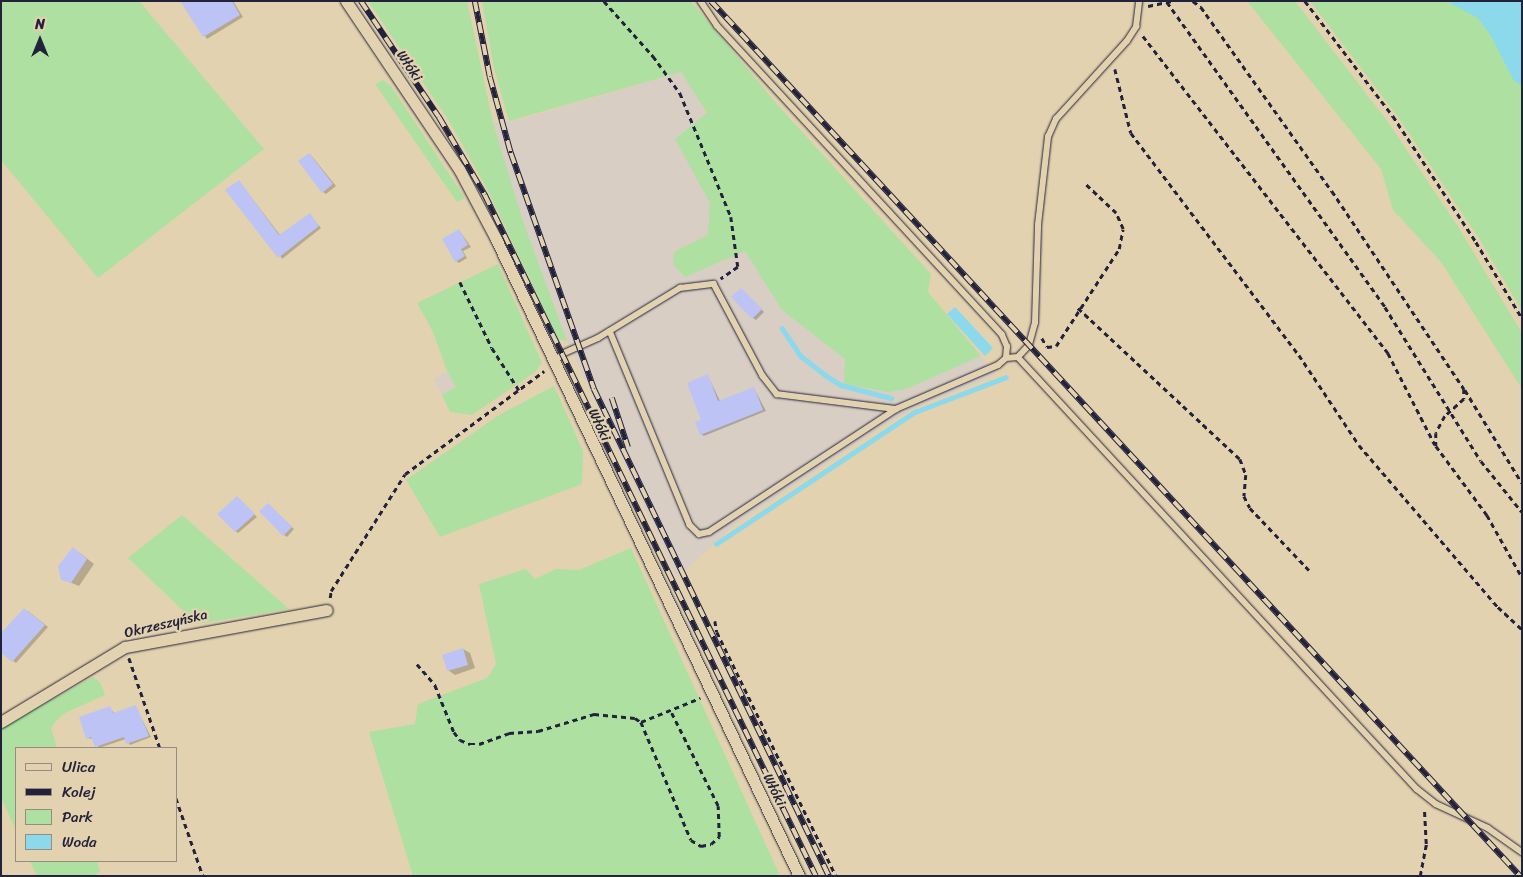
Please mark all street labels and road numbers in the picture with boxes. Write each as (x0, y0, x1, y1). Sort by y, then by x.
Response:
street label: Włóki (393, 47, 425, 85)
street label: Włóki (584, 406, 614, 444)
street label: Okrzeszyńska (123, 606, 209, 642)
street label: Włóki (759, 771, 789, 809)

